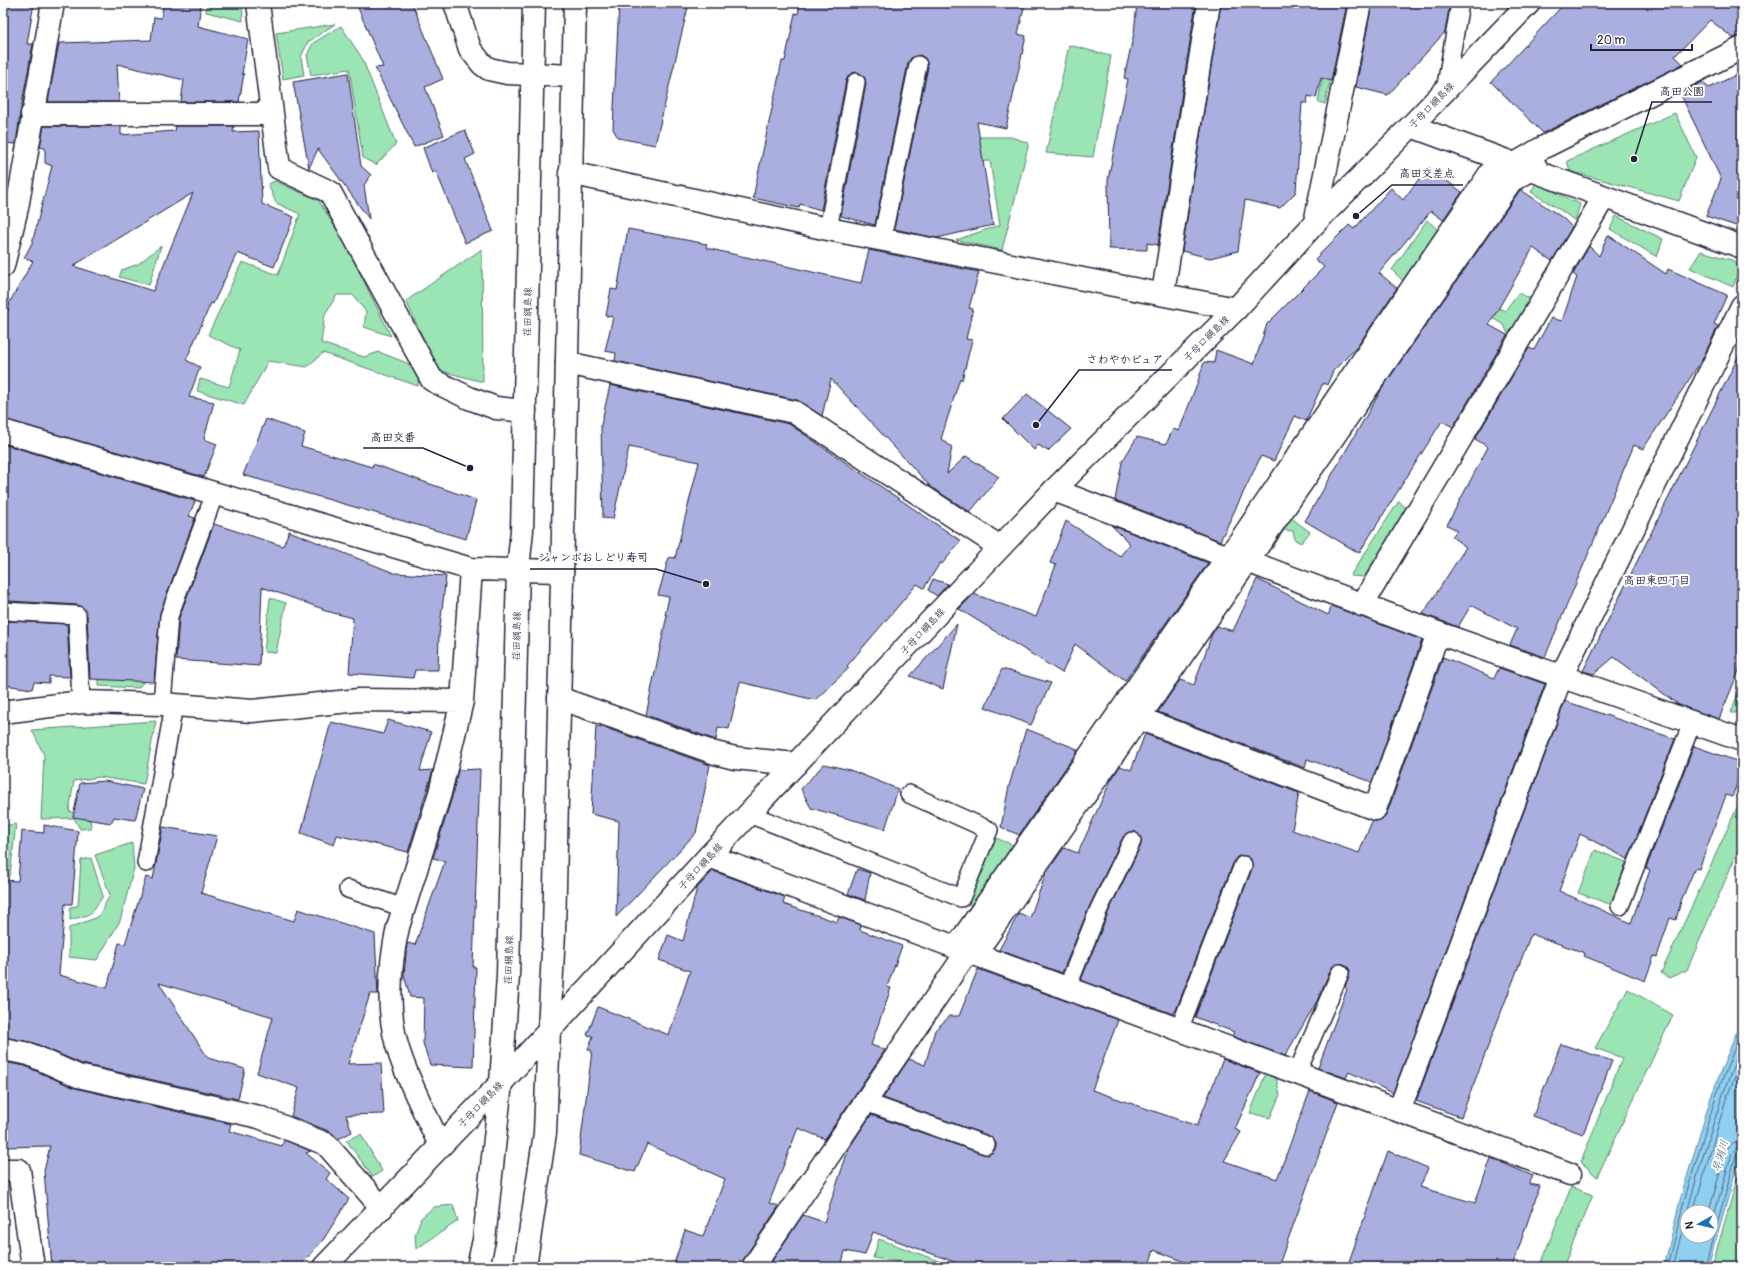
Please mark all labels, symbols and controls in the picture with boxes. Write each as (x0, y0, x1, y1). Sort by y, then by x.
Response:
scale bar (1591, 26, 1692, 52)
text: 20 m (1597, 33, 1626, 48)
callout: 高田公園 (1652, 79, 1712, 102)
street label: 子母口綱島線 (1407, 80, 1457, 131)
text: 高田公園 (1660, 85, 1704, 98)
callout: 高田交差点 (1392, 162, 1463, 185)
text: 高田交差点 (1400, 167, 1455, 180)
street label: 荏田綱島線 (522, 287, 534, 337)
street label: 子母口綱島線 (1181, 313, 1232, 364)
callout: さわやかピュア (1079, 347, 1172, 370)
text: さわやかピュア (1087, 353, 1163, 366)
callout: 高田交番 (363, 425, 423, 448)
text: 高田交番 (371, 431, 415, 444)
callout: ジャンボおしどり寿司 (530, 546, 656, 569)
text: ジャンボおしどり寿司 (538, 551, 648, 564)
district label: 高田東四丁目 (1624, 574, 1690, 587)
street label: 子母口綱島線 (898, 606, 948, 658)
street label: 荏田綱島線 (511, 611, 523, 661)
street label: 子母口綱島線 (676, 841, 726, 893)
street label: 荏田綱島線 (502, 935, 516, 985)
street label: 子母口綱島線 (456, 1079, 506, 1130)
water label: 早渕川 (1710, 1138, 1731, 1174)
north arrow (1679, 1204, 1719, 1244)
text: N (1683, 1220, 1697, 1230)

